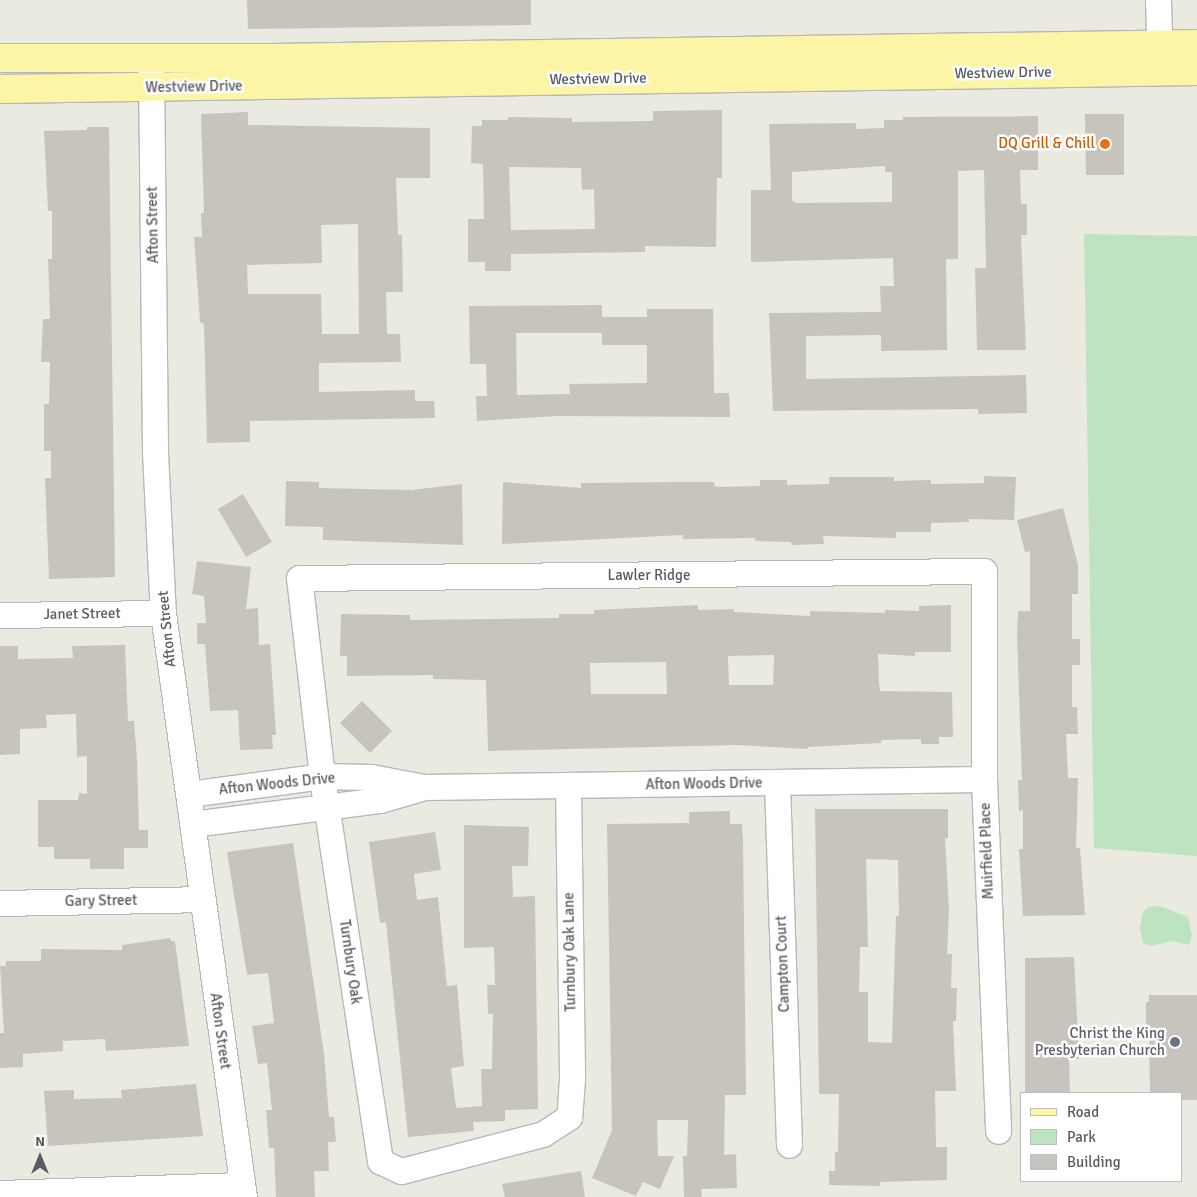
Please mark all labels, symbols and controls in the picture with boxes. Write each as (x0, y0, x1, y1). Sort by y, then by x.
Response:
street label: Westview Drive (954, 63, 1052, 83)
street label: Westview Drive (549, 69, 647, 89)
street label: Westview Drive (145, 77, 243, 97)
place label: DQ Grill & Chill (998, 135, 1095, 153)
marker: DQ Grill & Chill (1099, 138, 1111, 150)
street label: Afton Street (143, 186, 163, 264)
street label: Lawler Ridge (608, 567, 690, 585)
street label: Afton Street (154, 590, 180, 668)
street label: Janet Street (43, 604, 121, 624)
street label: Afton Woods Drive (218, 769, 336, 799)
street label: Afton Woods Drive (645, 774, 763, 794)
street label: Muirfield Place (976, 802, 998, 900)
street label: Gary Street (65, 891, 137, 911)
street label: Turnbury Oak Lane (560, 892, 580, 1012)
street label: Campton Court (772, 915, 794, 1013)
street label: Turnbury Oak (335, 919, 365, 1005)
street label: Afton Street (206, 992, 234, 1070)
place label: Christ the King Presbyterian Church (1035, 1024, 1165, 1059)
marker: Christ the King Presbyterian Church (1169, 1036, 1181, 1048)
legend (1020, 1092, 1182, 1182)
text: Road (1067, 1103, 1099, 1121)
text: Park (1067, 1128, 1096, 1146)
north arrow (15, 1132, 65, 1182)
text: N (35, 1133, 45, 1150)
text: Building (1067, 1153, 1121, 1171)

